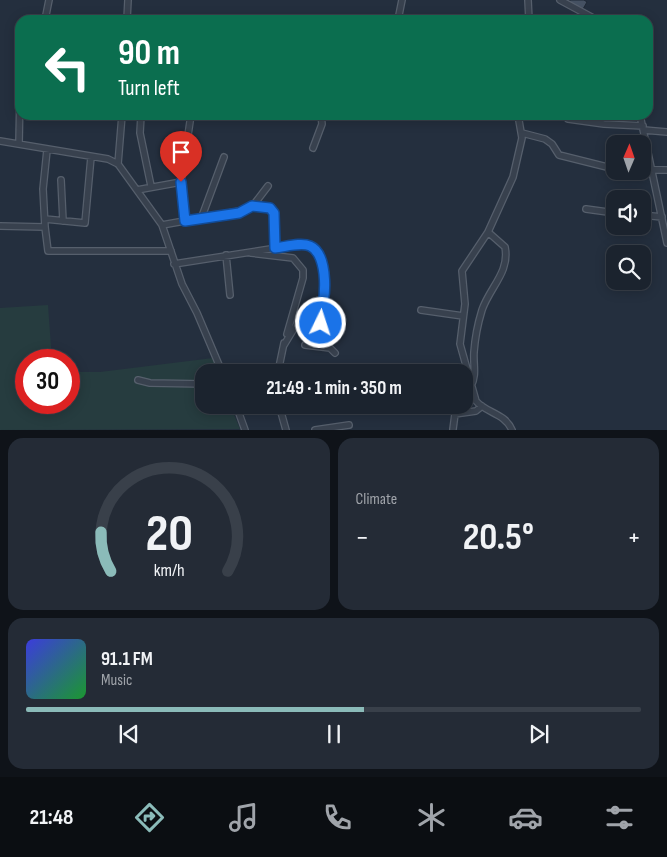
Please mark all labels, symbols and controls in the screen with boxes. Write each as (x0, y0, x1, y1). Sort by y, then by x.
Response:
text: 90 m (118, 32, 180, 75)
icon: left (35, 35, 100, 100)
text: Turn left (118, 75, 180, 102)
pin (160, 131, 202, 182)
north arrow (606, 135, 651, 180)
map controls (606, 135, 651, 290)
icon: arrive (167, 138, 195, 166)
button: sound (606, 190, 651, 235)
button: search (606, 245, 651, 290)
position arrow (294, 296, 346, 348)
speed limit sign: 30 (15, 349, 80, 414)
text: 21:49 · 1 min · 350 m (266, 377, 402, 400)
text: Climate (356, 490, 397, 509)
text: 20 (145, 503, 193, 566)
text: 20.5° (463, 515, 534, 560)
text: − (356, 521, 369, 554)
text: + (627, 521, 641, 554)
text: km/h (153, 560, 184, 581)
text: 91.1 FM (101, 648, 153, 671)
text: Music (101, 671, 132, 690)
icon: previous (115, 720, 143, 748)
icon: pause (320, 720, 348, 748)
icon: next (525, 720, 553, 748)
icon: directions (132, 800, 167, 835)
icon: music (226, 800, 261, 835)
icon: phone (320, 800, 355, 835)
icon: climate (414, 800, 449, 835)
icon: car (508, 800, 543, 835)
icon: filters (602, 800, 637, 835)
text: 21:48 (30, 804, 73, 831)

